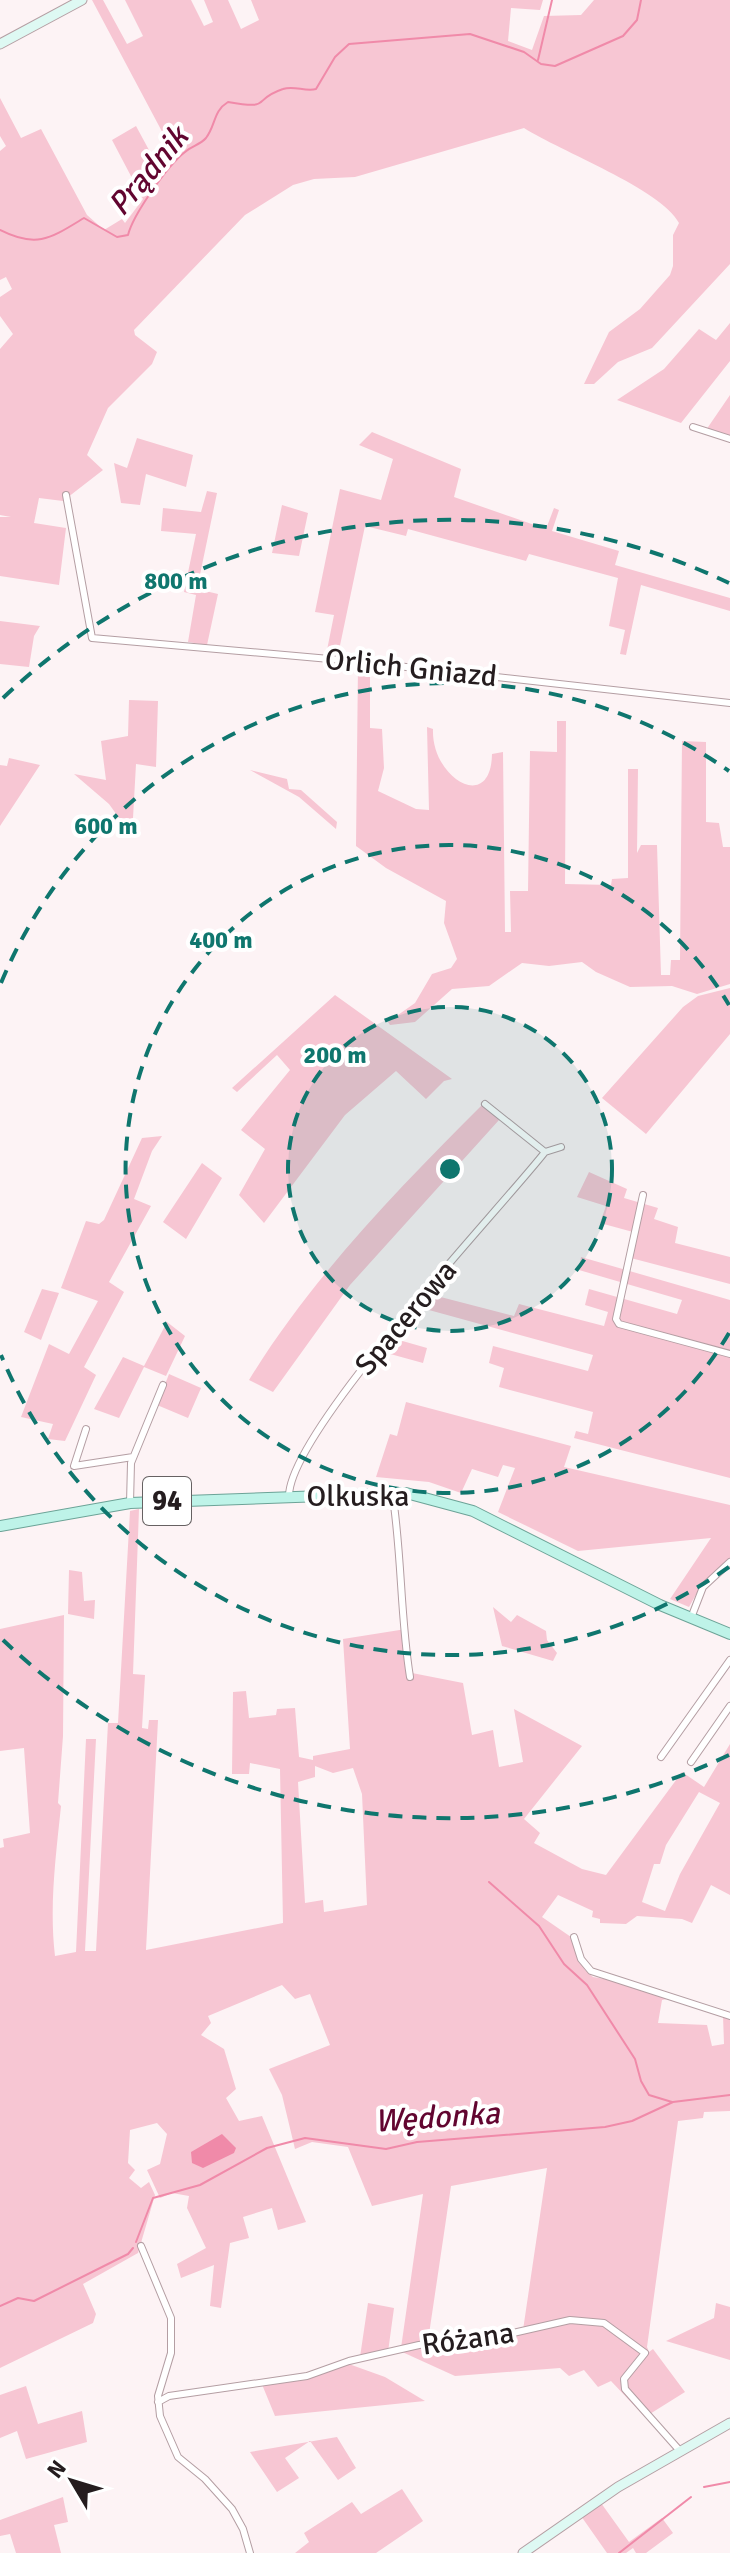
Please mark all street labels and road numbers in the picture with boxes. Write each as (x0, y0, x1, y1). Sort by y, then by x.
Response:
street label: Orlich Gniazd (323, 641, 499, 695)
street label: Spacerowa (347, 1253, 465, 1383)
road number: 94 (143, 1477, 191, 1525)
street label: Olkuska (307, 1478, 409, 1515)
street label: Różana (419, 2314, 517, 2364)

